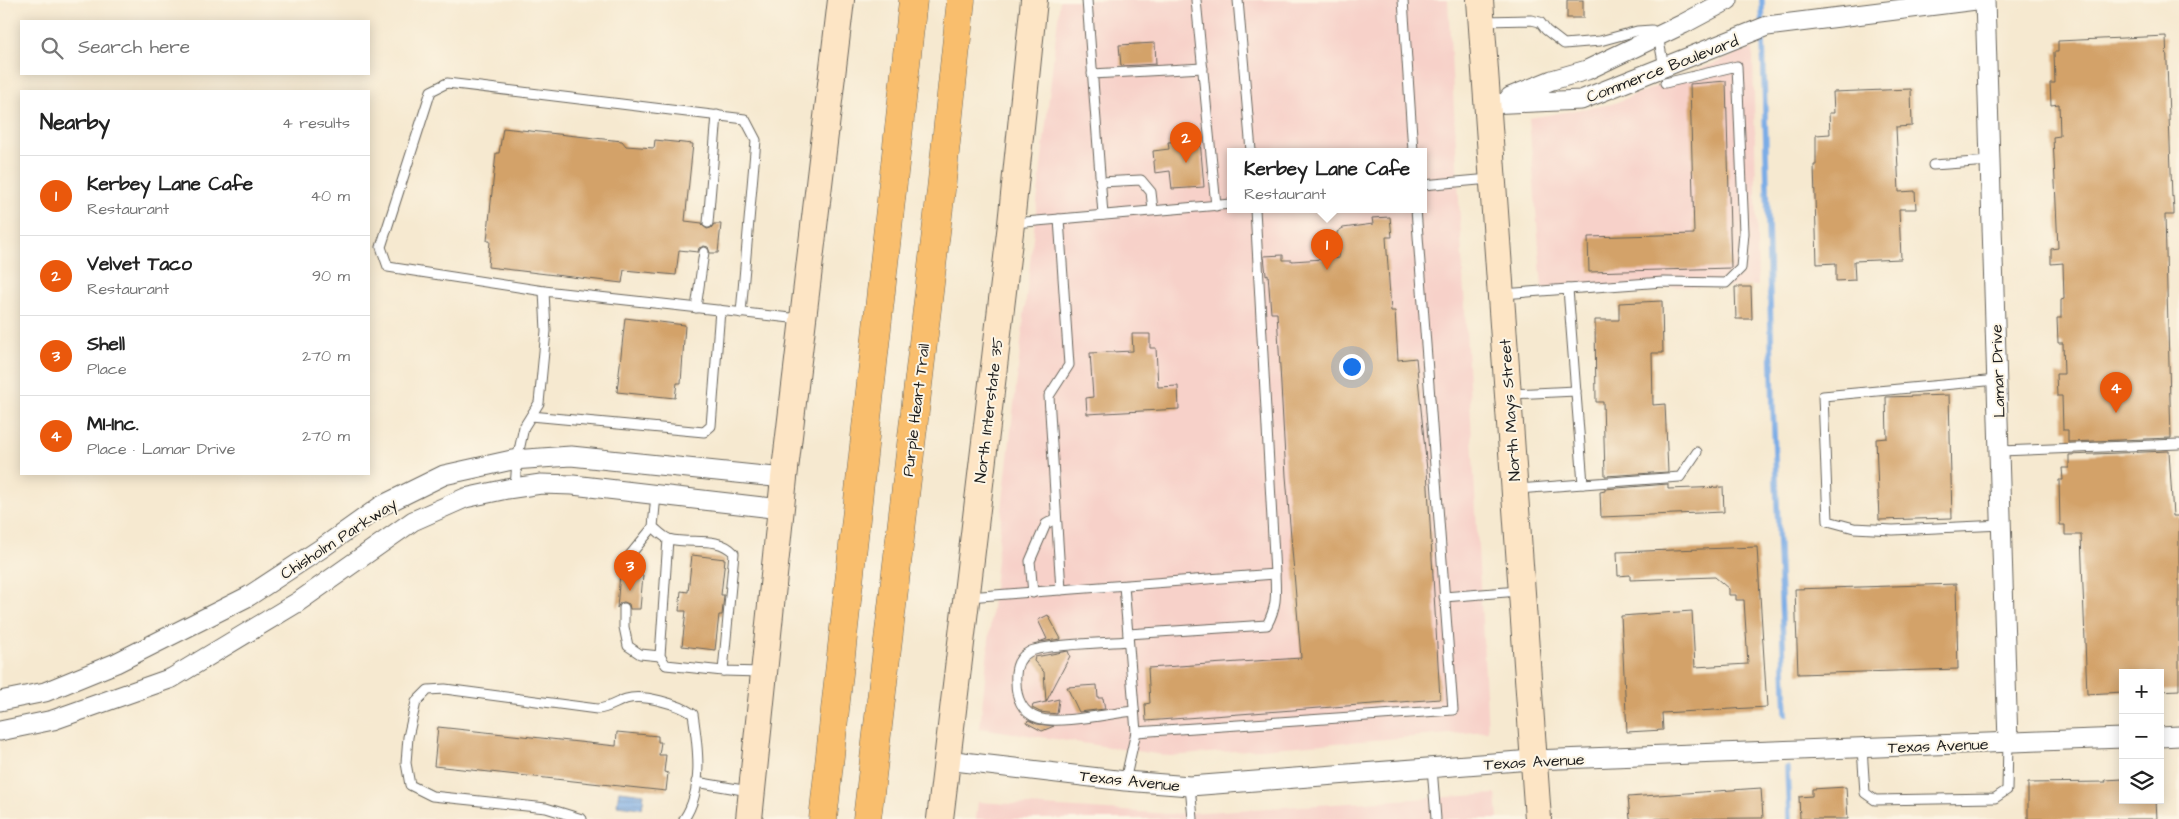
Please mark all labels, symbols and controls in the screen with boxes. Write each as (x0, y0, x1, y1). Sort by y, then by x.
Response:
search box (20, 20, 370, 75)
street label: Commerce Boulevard (1583, 30, 1741, 108)
icon: search (38, 34, 66, 62)
text: Search here (78, 34, 190, 61)
text: Nearby (40, 108, 110, 137)
text: 4 results (282, 112, 350, 134)
pin: 2 (1170, 122, 1202, 163)
popup (1227, 148, 1427, 213)
text: Kerbey Lane Cafe (1244, 156, 1410, 183)
text: Kerbey Lane Cafe (87, 171, 253, 198)
text: Restaurant (1244, 183, 1326, 205)
text: 1 (55, 185, 57, 207)
text: 40 m (310, 185, 350, 207)
text: Restaurant (87, 198, 169, 220)
pin: 1 (1311, 229, 1343, 270)
text: Velvet Taco (87, 251, 192, 278)
text: 2 (51, 265, 61, 287)
text: 90 m (312, 265, 350, 287)
text: Restaurant (87, 278, 169, 300)
street label: Lamar Drive (1985, 323, 2011, 418)
text: Shell (87, 331, 125, 358)
street label: North Interstate 35 (969, 335, 1009, 484)
street label: North Mays Street (1494, 337, 1527, 482)
street label: Purple Heart Trail (897, 342, 935, 478)
text: 3 (52, 345, 60, 367)
text: 270 m (302, 345, 350, 367)
your location (1339, 354, 1365, 380)
text: Place (87, 358, 127, 380)
pin: 4 (2100, 372, 2132, 413)
text: MI-Inc. (87, 411, 139, 438)
text: 4 (51, 425, 61, 447)
text: 270 m (302, 425, 350, 447)
text: Place · Lamar Drive (87, 438, 235, 460)
street label: Chisholm Parkway (276, 493, 402, 586)
pin: 3 (614, 550, 646, 591)
map controls (2119, 669, 2164, 804)
button: + (2119, 669, 2164, 714)
button: − (2119, 714, 2164, 759)
street label: Texas Avenue (1887, 733, 1989, 759)
street label: Texas Avenue (1483, 748, 1585, 776)
button: layers (2119, 759, 2164, 804)
street label: Texas Avenue (1079, 765, 1181, 797)

